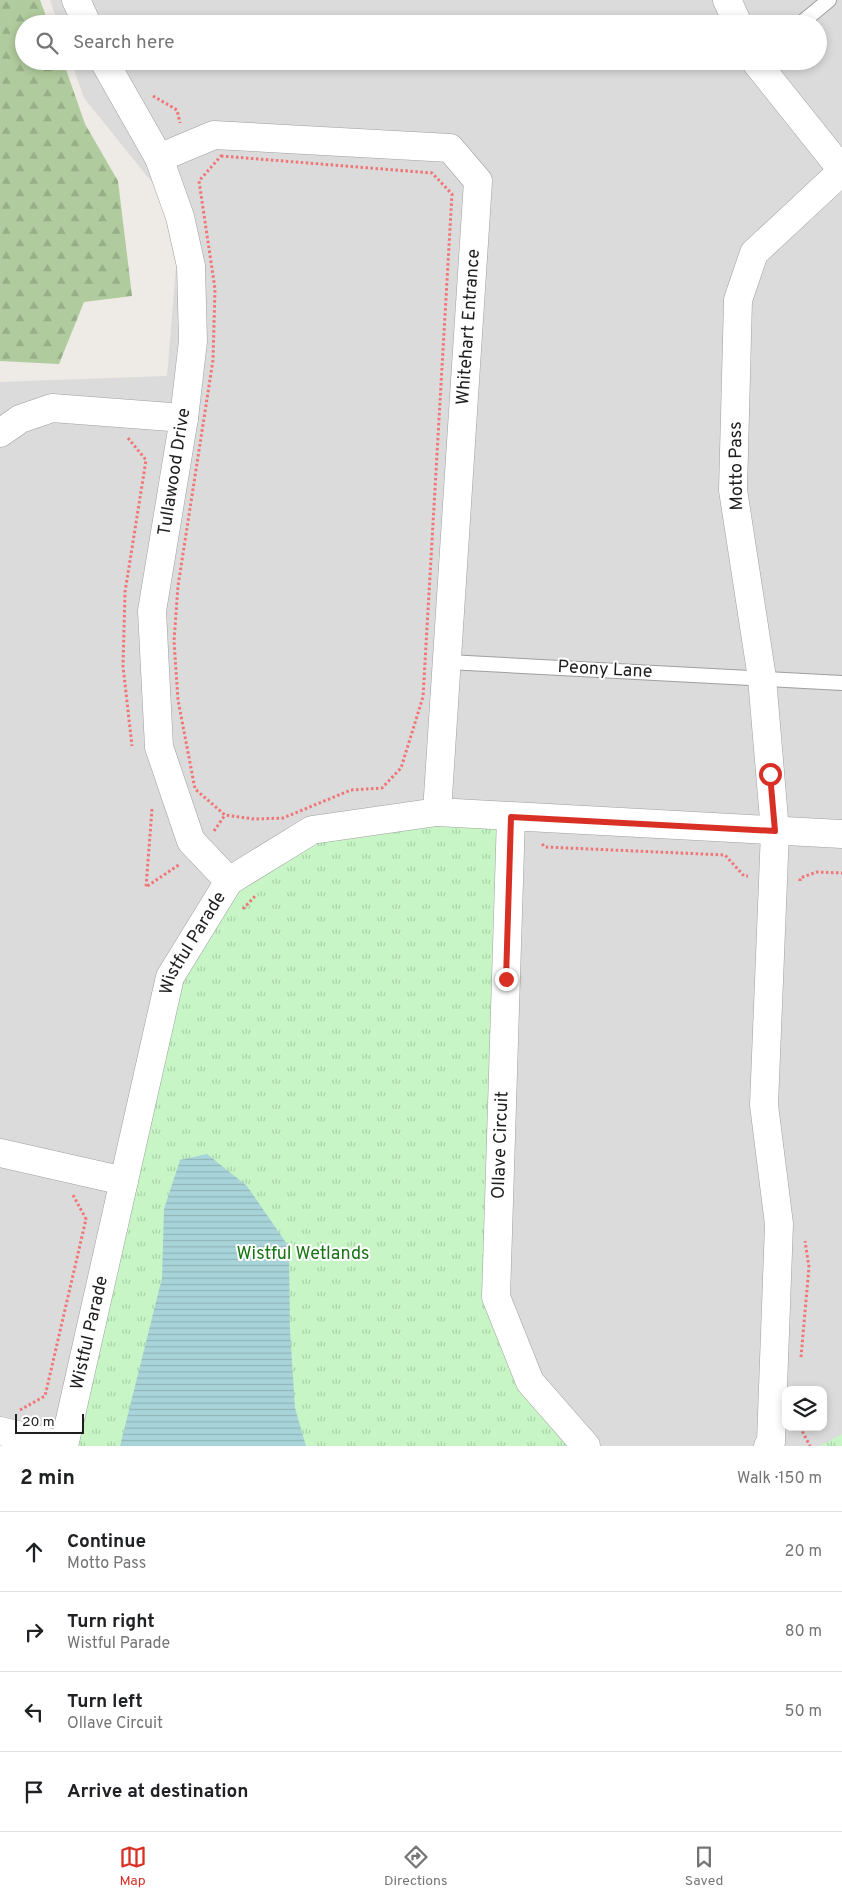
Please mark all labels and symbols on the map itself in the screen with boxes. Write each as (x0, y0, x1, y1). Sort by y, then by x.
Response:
street label: Whitehart Entrance (452, 248, 486, 406)
street label: Tullawood Drive (154, 407, 196, 537)
street label: Motto Pass (725, 421, 749, 511)
street label: Peony Lane (557, 656, 653, 684)
route start (759, 763, 782, 786)
street label: Wistful Parade (155, 887, 231, 997)
route end (495, 968, 518, 991)
street label: Ollave Circuit (488, 1091, 514, 1199)
park label: Wistful Wetlands (237, 1243, 370, 1266)
street label: Wistful Parade (66, 1274, 114, 1392)
scale bar (15, 1411, 84, 1434)

